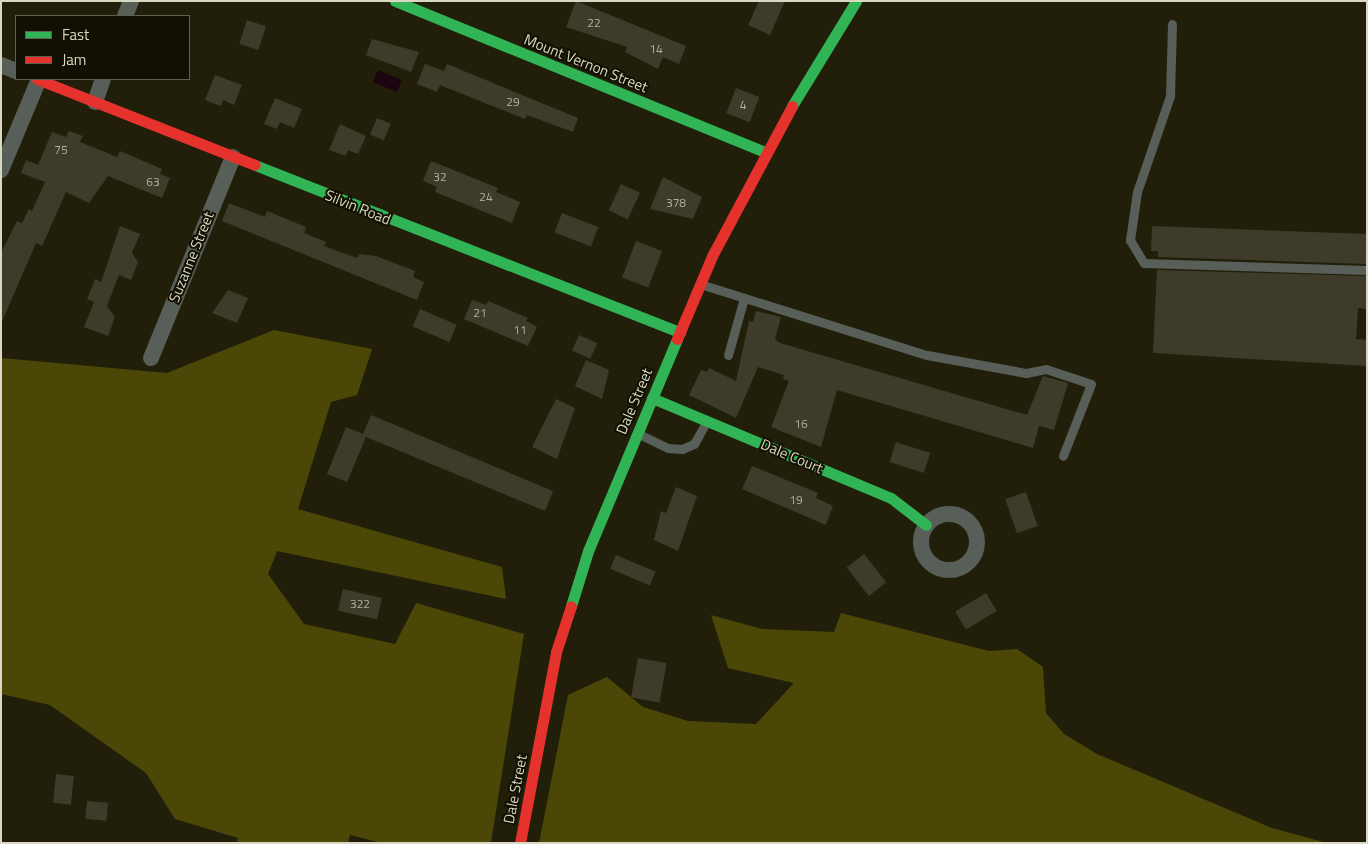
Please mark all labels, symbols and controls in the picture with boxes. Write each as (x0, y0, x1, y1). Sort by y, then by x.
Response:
legend (15, 15, 190, 80)
house number: 22 (587, 16, 601, 30)
text: Fast (62, 23, 89, 46)
street label: Mount Vernon Street (521, 30, 651, 96)
house number: 14 (649, 42, 663, 56)
text: Jam (62, 48, 86, 71)
house number: 29 (506, 95, 520, 109)
house number: 4 (740, 98, 746, 112)
house number: 75 (54, 143, 68, 157)
house number: 32 (433, 170, 447, 184)
house number: 63 (146, 175, 160, 189)
street label: Silvin Road (323, 186, 393, 228)
house number: 24 (479, 190, 493, 204)
house number: 378 (666, 196, 686, 210)
street label: Suzanne Street (165, 209, 217, 305)
house number: 21 (473, 306, 487, 320)
house number: 11 (513, 323, 527, 337)
street label: Dale Street (612, 365, 656, 437)
house number: 16 (794, 417, 808, 431)
street label: Dale Court (758, 435, 826, 477)
house number: 19 (789, 493, 803, 507)
house number: 322 (350, 597, 370, 611)
street label: Dale Street (499, 753, 531, 825)

